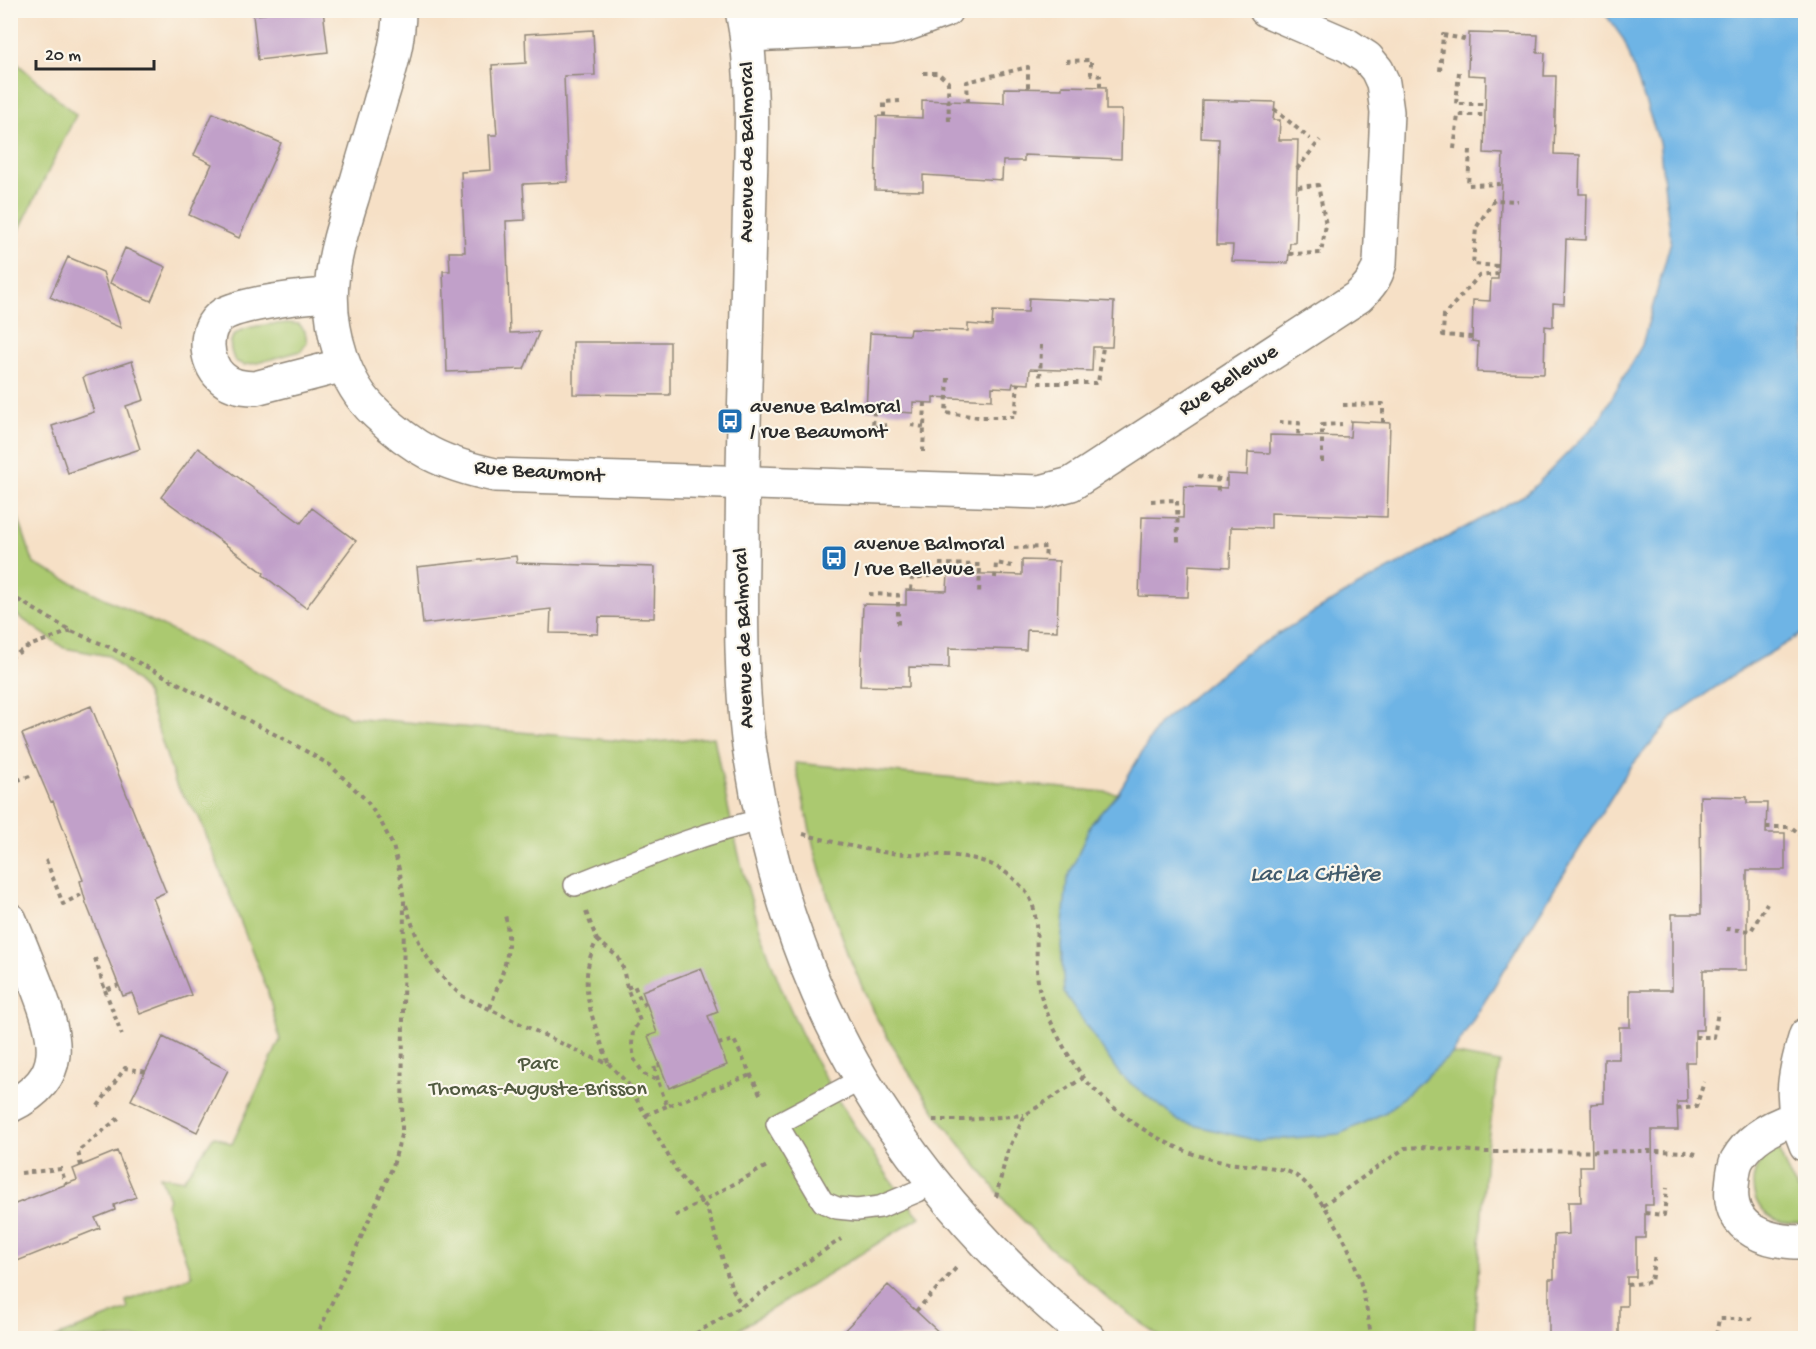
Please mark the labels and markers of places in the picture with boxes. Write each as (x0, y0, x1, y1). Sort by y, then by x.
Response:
place label: avenue Balmoral / rue Beaumont (750, 395, 901, 446)
bus stop icon: avenue Balmoral / rue Beaumont (715, 406, 745, 436)
place label: avenue Balmoral / rue Bellevue (854, 532, 1005, 583)
bus stop icon: avenue Balmoral / rue Bellevue (819, 543, 849, 573)

